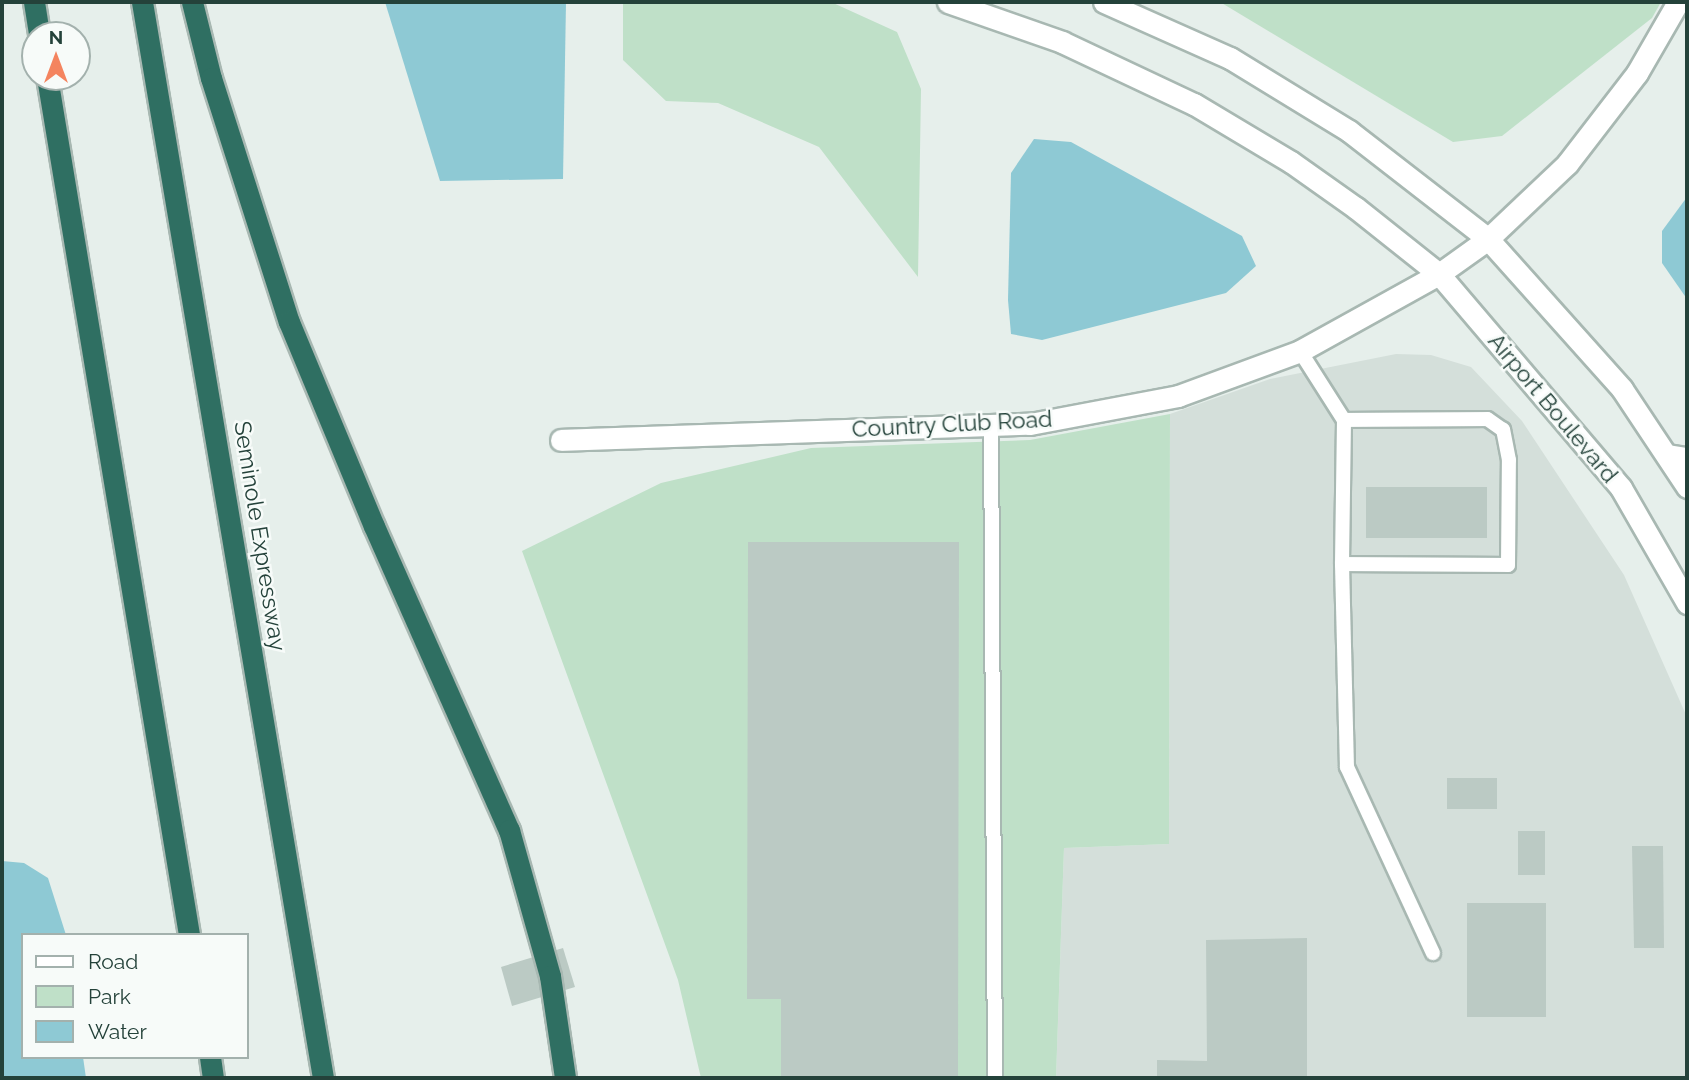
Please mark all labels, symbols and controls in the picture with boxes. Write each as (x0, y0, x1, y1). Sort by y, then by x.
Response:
north arrow (21, 21, 91, 91)
text: N (49, 26, 63, 48)
street label: Airport Boulevard (1482, 328, 1624, 488)
street label: Country Club Road (851, 405, 1053, 443)
street label: Seminole Expressway (228, 419, 292, 653)
legend (21, 933, 248, 1059)
text: Road (88, 949, 138, 974)
text: Park (88, 984, 131, 1009)
text: Water (88, 1019, 147, 1044)

